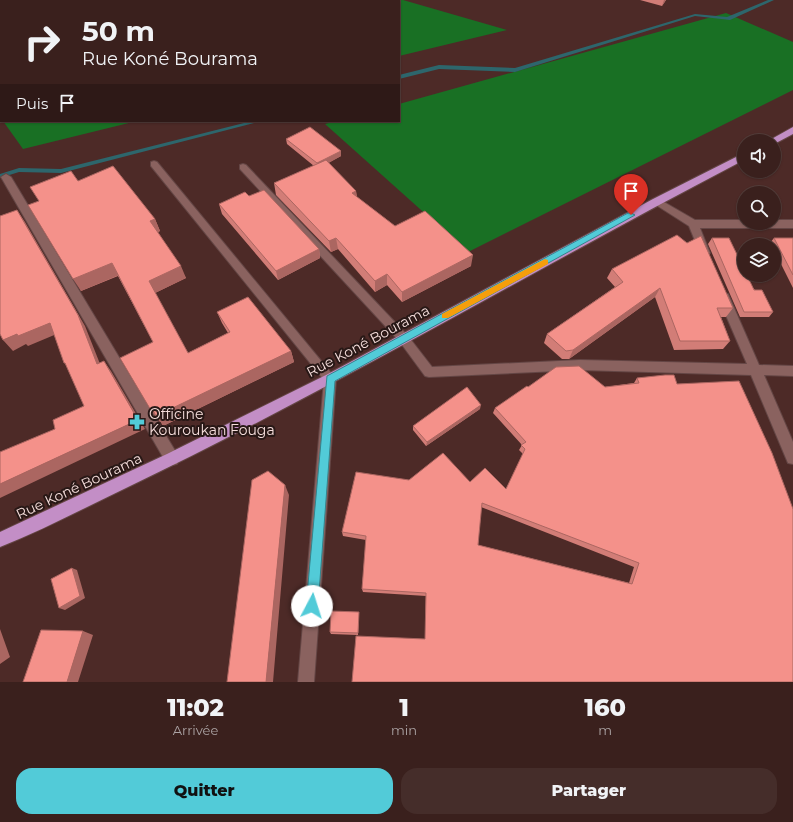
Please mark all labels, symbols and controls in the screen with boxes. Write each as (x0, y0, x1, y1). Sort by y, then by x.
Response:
text: 50 m (82, 14, 155, 48)
icon: right (16, 16, 68, 68)
text: Rue Koné Bourama (82, 48, 258, 70)
icon: arrive (56, 92, 78, 114)
text: Puis (16, 94, 48, 113)
map controls (737, 134, 781, 282)
button: sound (737, 134, 781, 178)
pin (614, 174, 648, 215)
icon: arrive (620, 180, 642, 202)
button: search (737, 186, 781, 230)
button: layers (737, 238, 781, 282)
street label: Rue Koné Bourama (303, 301, 433, 381)
place label: Officine Kouroukan Fouga (149, 405, 275, 439)
pharmacy icon: Officine Kouroukan Fouga (128, 413, 146, 431)
street label: Rue Koné Bourama (13, 449, 145, 523)
position arrow (291, 585, 333, 627)
text: 11:02 (167, 693, 224, 722)
text: 1 (399, 693, 409, 722)
text: 160 (584, 693, 626, 722)
text: Arrivée (173, 722, 218, 738)
text: min (391, 722, 417, 738)
text: m (598, 722, 612, 738)
button: Quitter (16, 768, 393, 814)
button: Partager (401, 768, 777, 814)

